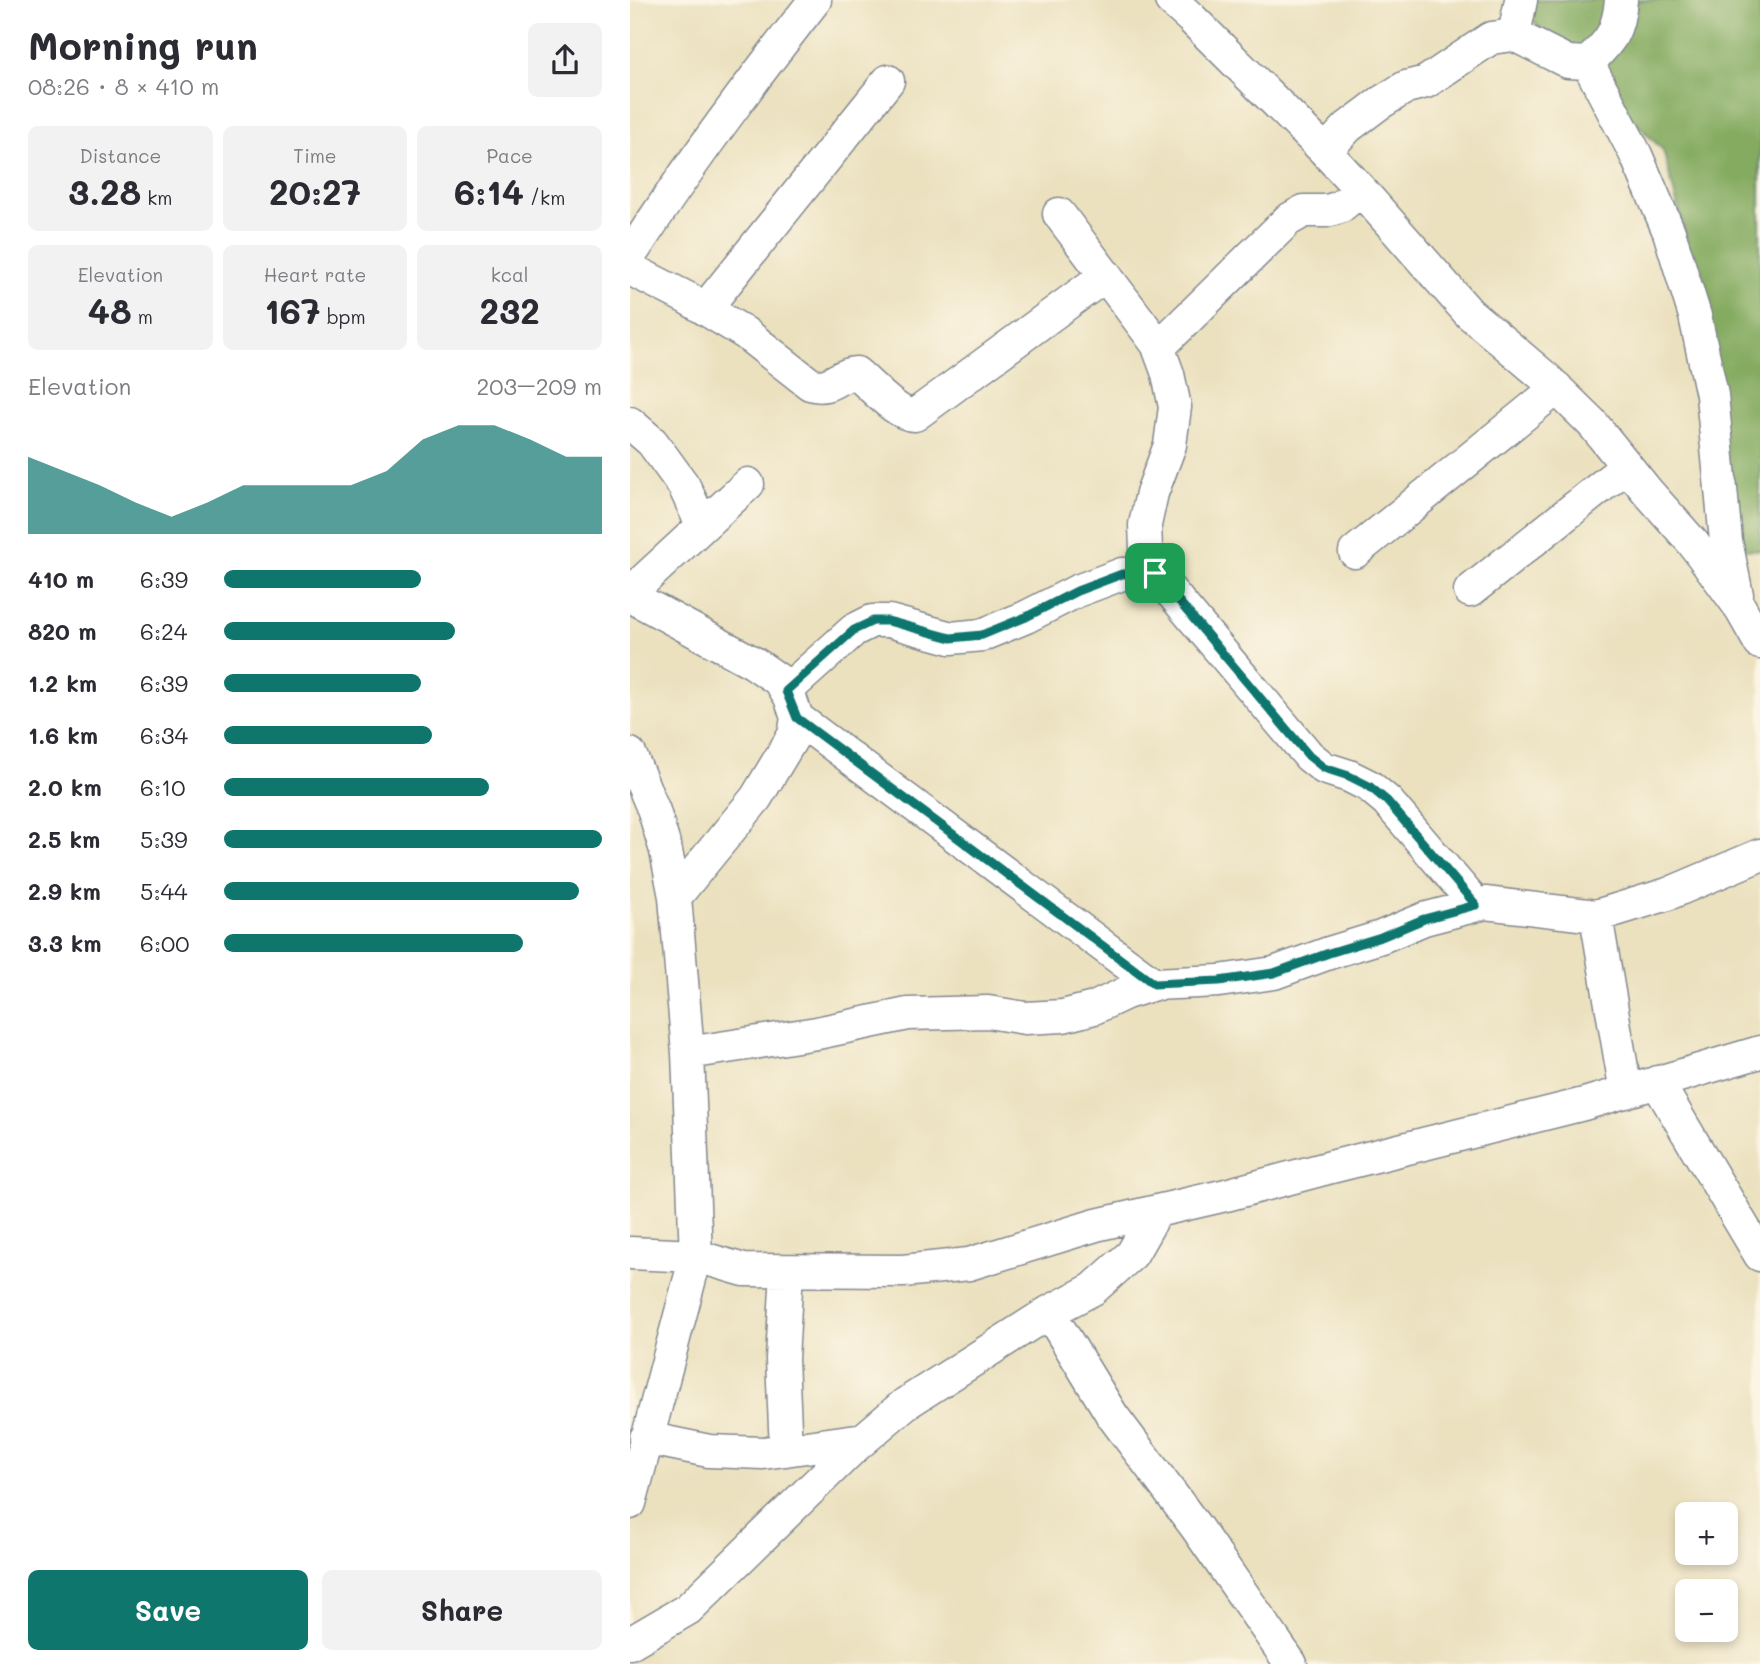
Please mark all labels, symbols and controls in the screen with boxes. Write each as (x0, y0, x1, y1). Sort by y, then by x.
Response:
text: Morning run (28, 20, 258, 70)
button: share (528, 23, 602, 97)
text: 08:26 · 8 × 410 m (28, 71, 219, 101)
text: Distance (79, 143, 161, 168)
text: Time (293, 143, 337, 168)
text: Pace (486, 143, 533, 168)
text: 3.28 (68, 168, 141, 214)
text: 20:27 (269, 168, 361, 214)
text: 6:14 (454, 168, 524, 214)
text: km (141, 185, 173, 210)
text: /km (524, 185, 565, 210)
text: Elevation (78, 262, 163, 287)
text: Heart rate (264, 262, 366, 287)
text: kcal (491, 262, 529, 287)
text: 48 (88, 287, 132, 333)
text: 167 (264, 287, 321, 333)
text: 232 (480, 287, 540, 333)
text: m (132, 304, 153, 329)
text: bpm (321, 304, 366, 329)
text: Elevation (28, 371, 131, 401)
text: 203–209 m (476, 371, 602, 401)
pin (1125, 543, 1185, 603)
icon: arrive (1136, 554, 1174, 592)
text: 410 m (28, 564, 94, 594)
text: 6:39 (140, 564, 188, 594)
text: 820 m (28, 616, 96, 646)
text: 6:24 (140, 616, 187, 646)
text: 1.2 km (28, 668, 97, 698)
text: 6:39 (140, 668, 188, 698)
text: 1.6 km (28, 720, 98, 750)
text: 6:34 (140, 720, 188, 750)
text: 2.0 km (28, 772, 102, 802)
text: 6:10 (140, 772, 186, 802)
text: 2.5 km (28, 824, 100, 854)
text: 5:39 (140, 824, 188, 854)
text: 2.9 km (28, 876, 101, 906)
text: 5:44 (140, 876, 188, 906)
text: 3.3 km (28, 928, 102, 958)
text: 6:00 (140, 928, 189, 958)
map controls (1675, 1502, 1738, 1642)
button: + (1675, 1502, 1738, 1565)
button: Save (28, 1570, 308, 1650)
button: Share (322, 1570, 602, 1650)
button: − (1675, 1579, 1738, 1642)

